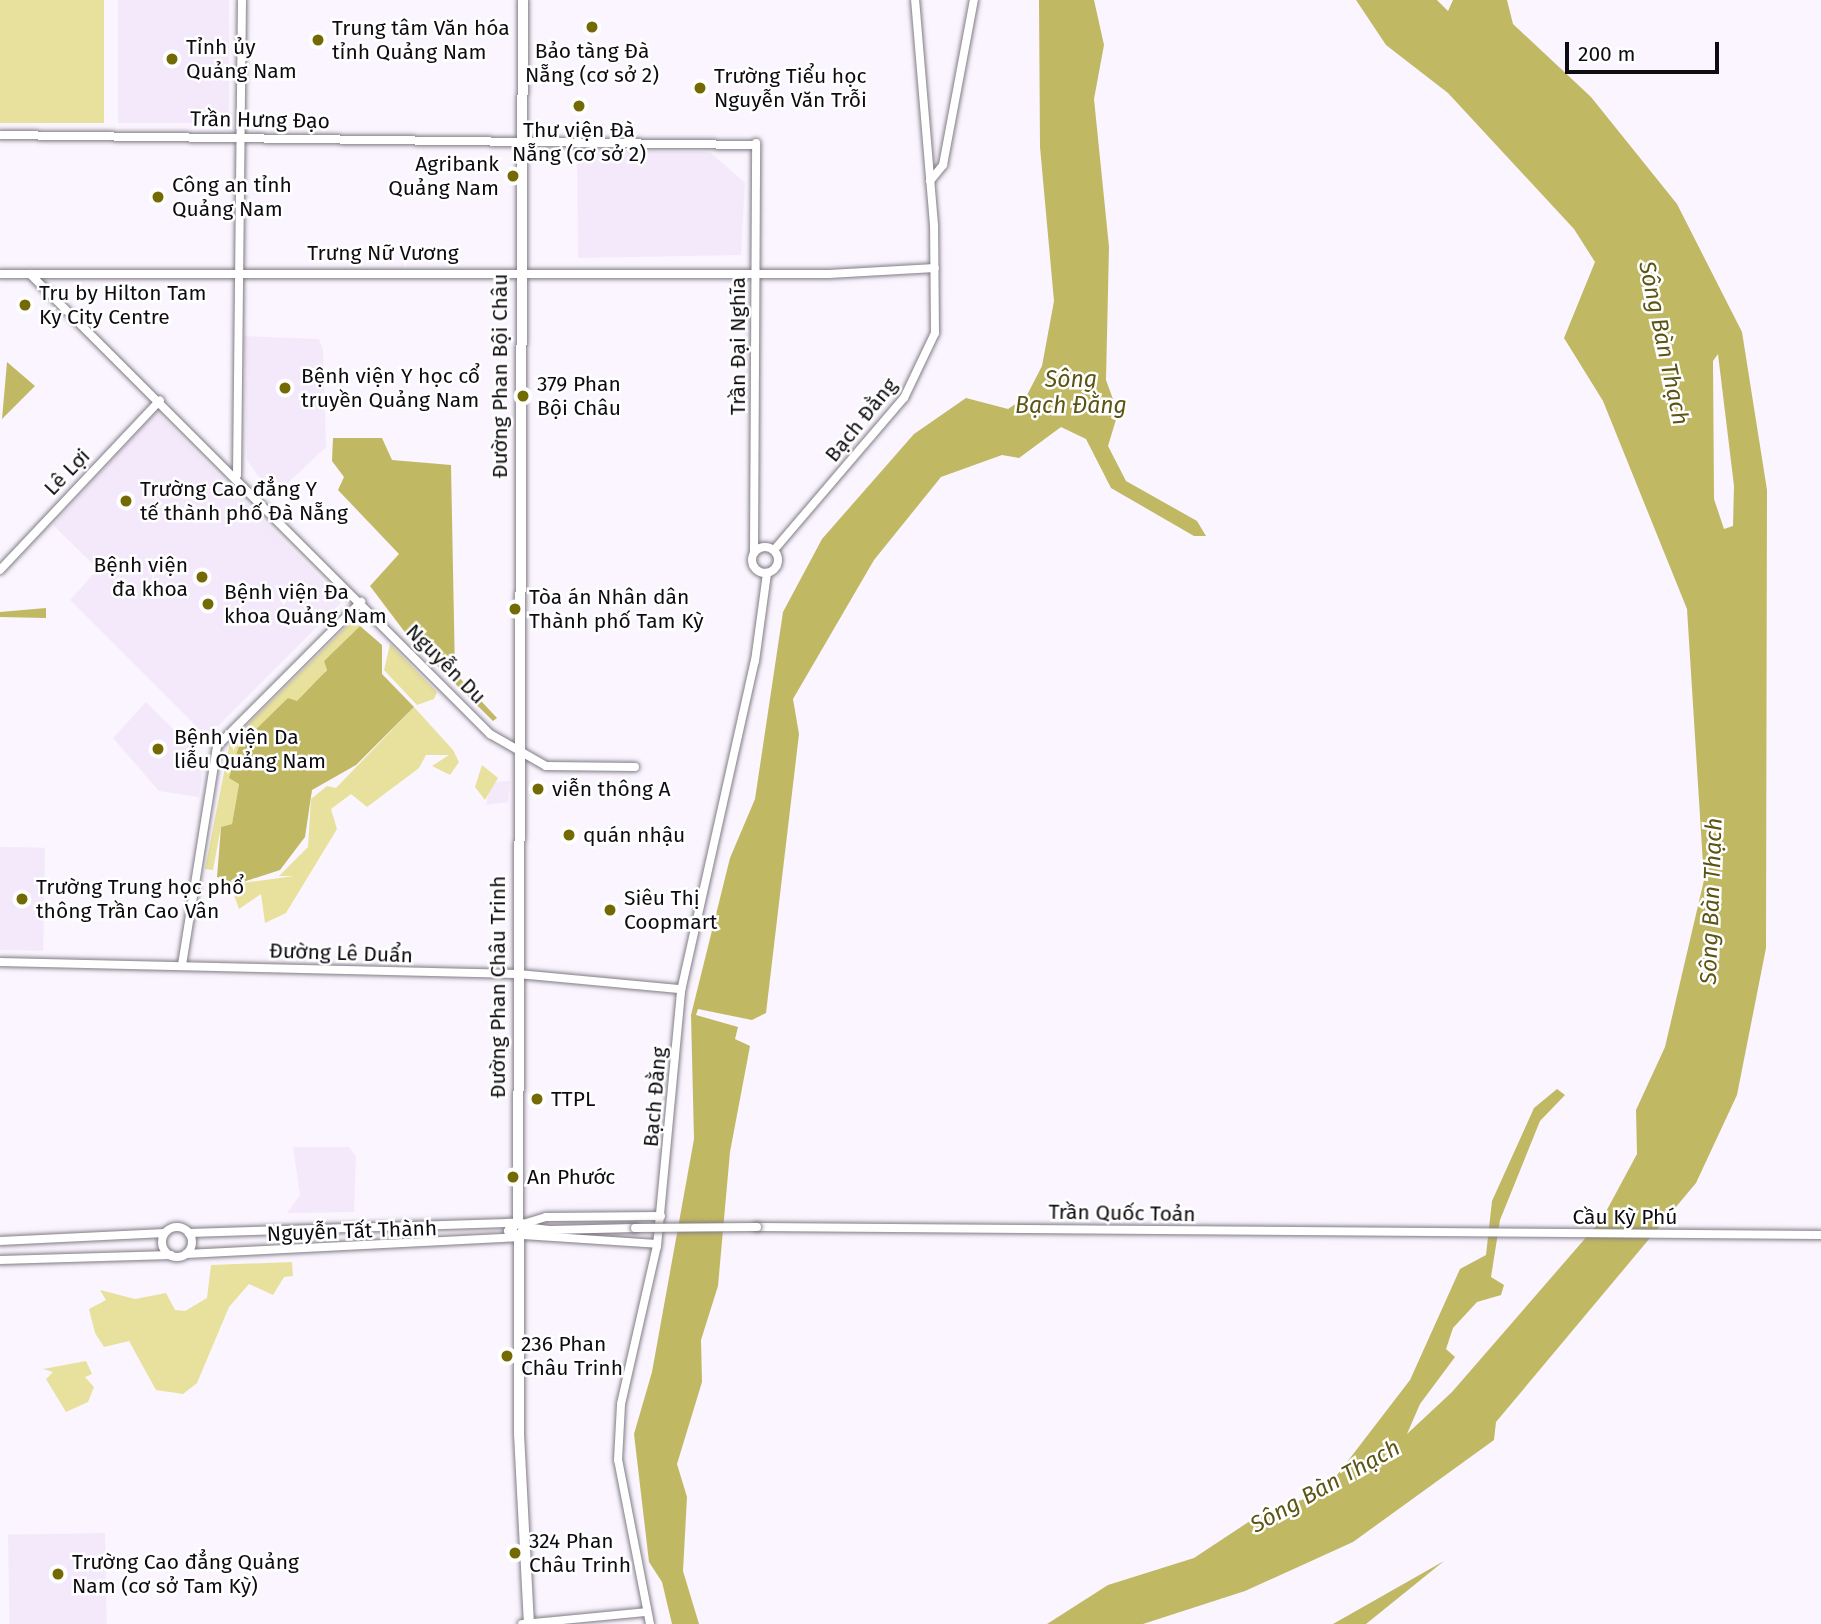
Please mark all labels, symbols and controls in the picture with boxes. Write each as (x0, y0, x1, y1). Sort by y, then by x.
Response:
place label: Trung tâm Văn hóa tỉnh Quảng Nam (332, 15, 510, 65)
marker: Bảo tàng Đà Nẵng (cơ sở 2) (584, 19, 600, 35)
scale bar (1569, 28, 1723, 72)
marker: Trung tâm Văn hóa tỉnh Quảng Nam (310, 32, 326, 48)
place label: Tỉnh ủy Quảng Nam (186, 34, 297, 84)
place label: Bảo tàng Đà Nẵng (cơ sở 2) (525, 38, 659, 88)
text: 200 m (1578, 41, 1635, 67)
marker: Tỉnh ủy Quảng Nam (164, 51, 180, 67)
place label: Trường Tiểu học Nguyễn Văn Trỗi (714, 63, 867, 113)
marker: Trường Tiểu học Nguyễn Văn Trỗi (692, 80, 708, 96)
marker: Thư viện Đà Nẵng (cơ sở 2) (571, 98, 587, 114)
street label: Trần Hưng Đạo (190, 106, 330, 134)
place label: Thư viện Đà Nẵng (cơ sở 2) (512, 117, 646, 167)
place label: Agribank Quảng Nam (388, 151, 499, 201)
marker: Agribank Quảng Nam (505, 168, 521, 184)
place label: Công an tỉnh Quảng Nam (172, 172, 292, 222)
marker: Công an tỉnh Quảng Nam (150, 189, 166, 205)
street label: Trưng Nữ Vương (307, 240, 459, 266)
water label: Sông Bàn Thạch (1633, 258, 1695, 428)
street label: Đường Phan Bội Châu (487, 274, 513, 478)
street label: Trần Đại Nghĩa (725, 277, 751, 415)
place label: Tru by Hilton Tam Ky City Centre (39, 280, 206, 330)
marker: Tru by Hilton Tam Ky City Centre (17, 297, 33, 313)
place label: Bệnh viện Y học cổ truyền Quảng Nam (301, 363, 480, 413)
water label: Sông Bạch Đằng (1015, 365, 1127, 419)
place label: 379 Phan Bội Châu (537, 371, 621, 421)
street label: Bạch Đằng (820, 373, 902, 467)
marker: Bệnh viện Y học cổ truyền Quảng Nam (275, 378, 295, 398)
marker: 379 Phan Bội Châu (515, 388, 531, 404)
street label: Lê Lợi (39, 443, 95, 501)
place label: Trường Cao đẳng Y tế thành phố Đà Nẵng (140, 476, 348, 526)
marker: Trường Cao đẳng Y tế thành phố Đà Nẵng (118, 493, 134, 509)
place label: Bệnh viện đa khoa (94, 552, 188, 602)
marker: Bệnh viện đa khoa (194, 569, 210, 585)
place label: Bệnh viện Đa khoa Quảng Nam (224, 579, 387, 629)
place label: Tòa án Nhân dân Thành phố Tam Kỳ (529, 584, 704, 634)
marker: Bệnh viện Đa khoa Quảng Nam (198, 594, 218, 614)
marker: Tòa án Nhân dân Thành phố Tam Kỳ (507, 601, 523, 617)
street label: Nguyễn Du (401, 619, 491, 709)
place label: Bệnh viện Da liễu Quảng Nam (174, 724, 326, 774)
marker: Bệnh viện Da liễu Quảng Nam (148, 739, 168, 759)
place label: viễn thông A (552, 776, 671, 802)
marker: viễn thông A (530, 781, 546, 797)
water label: Sông Bàn Thạch (1694, 817, 1728, 985)
place label: quán nhậu (583, 822, 685, 848)
marker: quán nhậu (561, 827, 577, 843)
place label: Trường Trung học phổ thông Trần Cao Vân (36, 874, 244, 924)
street label: Đường Phan Châu Trinh (485, 876, 511, 1098)
place label: Siêu Thị Coopmart (624, 885, 717, 935)
marker: Trường Trung học phổ thông Trần Cao Vân (14, 891, 30, 907)
marker: Siêu Thị Coopmart (602, 902, 618, 918)
street label: Đường Lê Duẩn (269, 938, 413, 968)
street label: Bạch Đằng (638, 1046, 672, 1148)
place label: TTPL (551, 1086, 595, 1112)
marker: TTPL (529, 1091, 545, 1107)
place label: An Phước (527, 1164, 615, 1190)
marker: An Phước (505, 1169, 521, 1185)
street label: Trần Quốc Toản (1048, 1199, 1196, 1227)
street label: Cầu Kỳ Phú (1572, 1204, 1678, 1230)
street label: Nguyễn Tất Thành (266, 1215, 438, 1247)
place label: 236 Phan Châu Trinh (521, 1331, 623, 1381)
marker: 236 Phan Châu Trinh (499, 1348, 515, 1364)
water label: Sông Bàn Thạch (1245, 1433, 1405, 1539)
place label: 324 Phan Châu Trinh (529, 1528, 631, 1578)
marker: 324 Phan Châu Trinh (507, 1545, 523, 1561)
place label: Trường Cao đẳng Quảng Nam (cơ sở Tam Kỳ) (72, 1549, 299, 1599)
marker: Trường Cao đẳng Quảng Nam (cơ sở Tam Kỳ) (50, 1566, 66, 1582)

